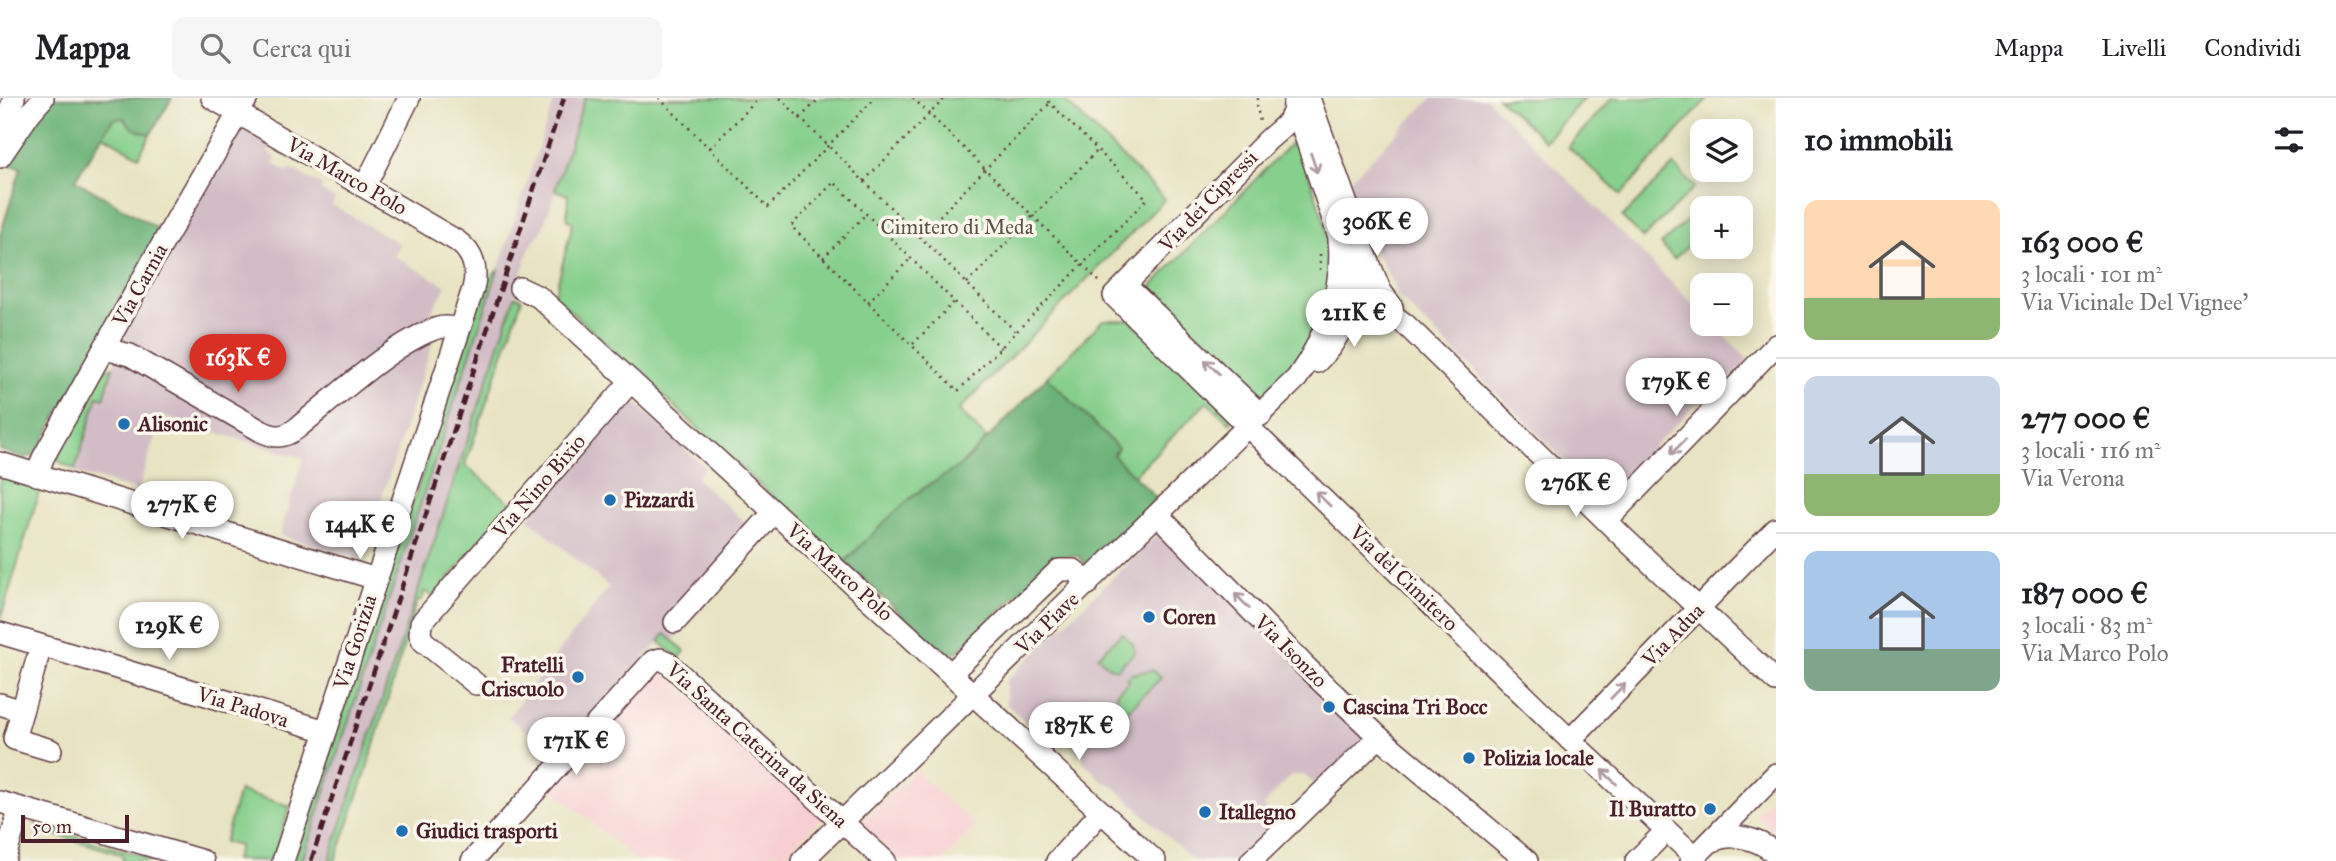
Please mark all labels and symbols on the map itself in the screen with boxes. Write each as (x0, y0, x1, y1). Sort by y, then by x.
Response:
street label: Via Marco Polo (281, 131, 412, 221)
street label: Via dei Cipressi (1152, 145, 1263, 258)
one-way arrow (1309, 151, 1321, 173)
pin: 306K € (1320, 198, 1434, 258)
park label: Cimitero di Meda (880, 214, 1034, 240)
street label: Via Carnia (106, 239, 173, 332)
pin: 211K € (1297, 289, 1411, 349)
pin: 163K € (181, 334, 295, 394)
pin: 179K € (1619, 358, 1733, 418)
one-way arrow (1203, 359, 1220, 376)
place label: Alisonic (136, 411, 208, 437)
marker: Alisonic (116, 416, 132, 432)
street label: Via Nino Bixio (486, 429, 591, 544)
one-way arrow (1669, 438, 1686, 455)
pin: 276K € (1519, 460, 1633, 519)
pin: 277K € (125, 482, 239, 541)
place label: Pizzardi (624, 487, 694, 513)
one-way arrow (1315, 491, 1332, 508)
marker: Pizzardi (602, 492, 618, 508)
pin: 144K € (303, 502, 417, 561)
street label: Via Marco Polo (781, 517, 899, 627)
street label: Via del Cimitero (1343, 519, 1464, 637)
street label: Via Piave (1009, 586, 1085, 660)
street label: Via Gorizia (327, 591, 383, 693)
one-way arrow (1233, 593, 1250, 610)
street label: Via Adua (1636, 598, 1710, 673)
pin: 129K € (112, 602, 226, 662)
place label: Coren (1163, 604, 1216, 630)
street label: Via Isonzo (1248, 608, 1333, 693)
marker: Coren (1141, 609, 1157, 625)
place label: Fratelli Criscuolo (481, 652, 564, 702)
street label: Via Santa Caterina da Siena (660, 656, 853, 833)
marker: Fratelli Criscuolo (570, 669, 586, 685)
street label: Via Padova (193, 680, 292, 733)
one-way arrow (1609, 683, 1626, 700)
place label: Cascina Tri Bocc (1343, 694, 1488, 720)
marker: Cascina Tri Bocc (1321, 699, 1337, 715)
pin: 187K € (1022, 702, 1136, 762)
pin: 171K € (519, 718, 633, 777)
place label: Polizia locale (1483, 745, 1594, 771)
marker: Polizia locale (1461, 750, 1477, 766)
one-way arrow (1601, 769, 1618, 786)
place label: Il Buratto (1609, 796, 1696, 822)
place label: Itallegno (1219, 799, 1296, 825)
marker: Il Buratto (1702, 801, 1718, 817)
marker: Itallegno (1197, 804, 1213, 820)
scale bar (21, 812, 130, 844)
place label: Giudici trasporti (416, 818, 558, 844)
marker: Giudici trasporti (394, 823, 410, 839)

